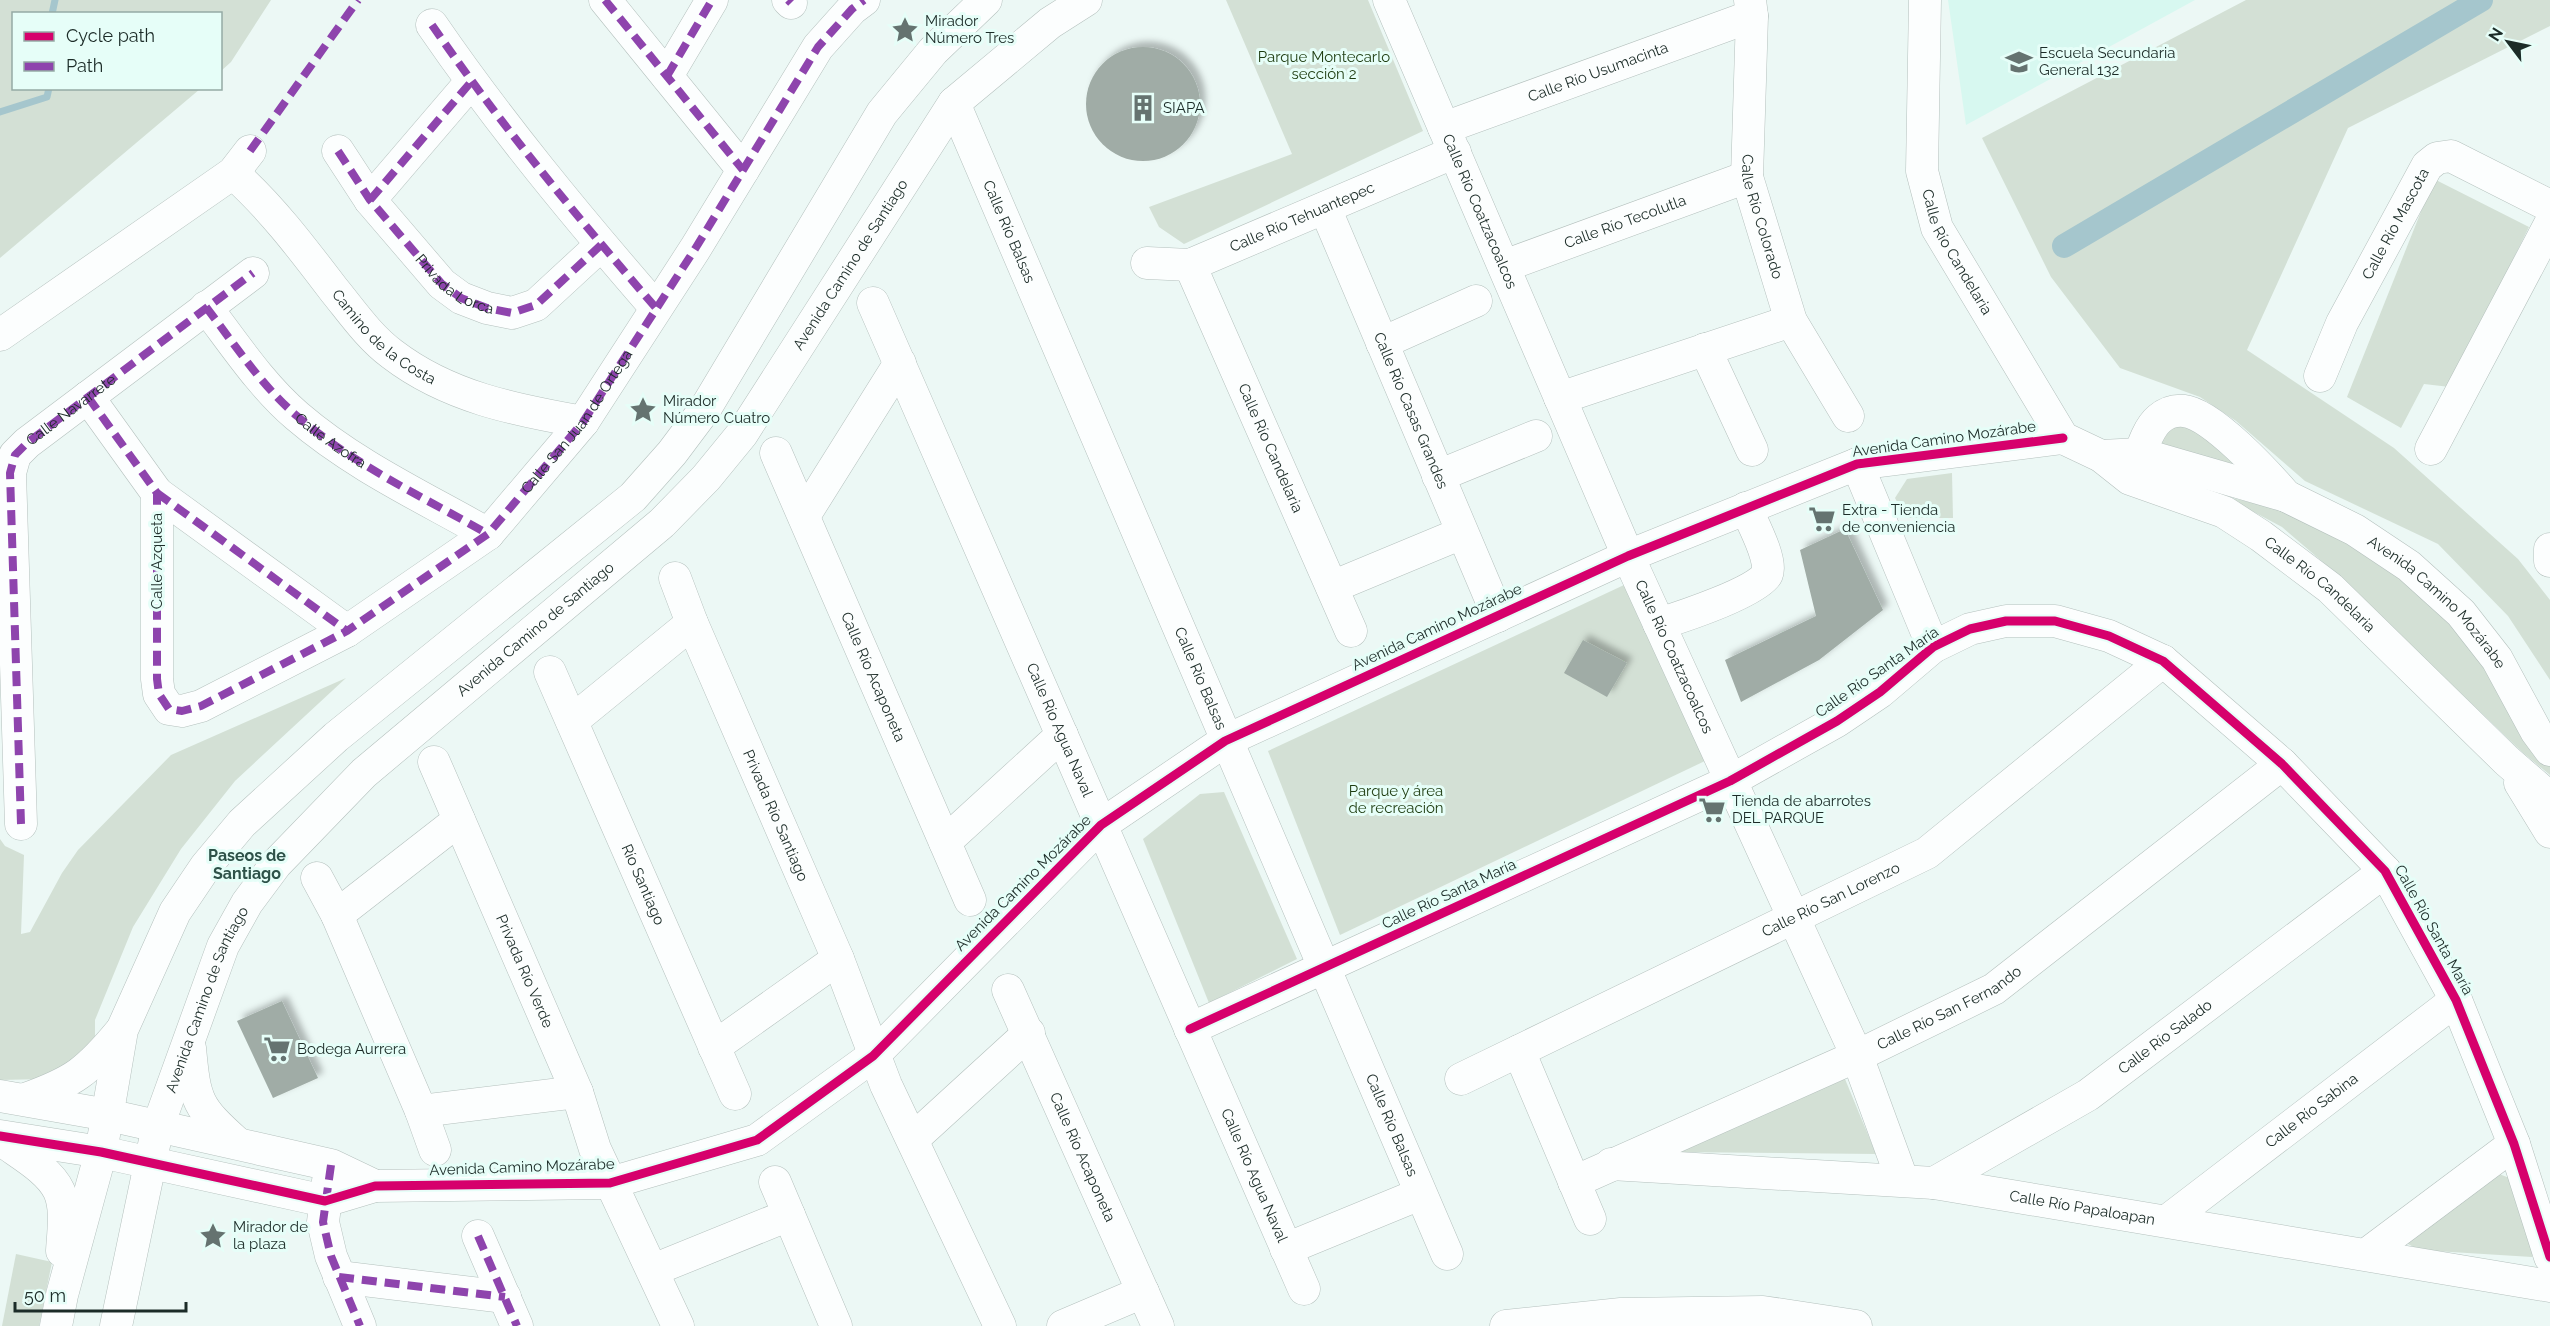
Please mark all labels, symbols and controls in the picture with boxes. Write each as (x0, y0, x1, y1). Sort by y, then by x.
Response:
legend (12, 12, 222, 90)
place label: Mirador Número Tres (925, 12, 1014, 47)
north arrow (2478, 12, 2538, 72)
place icon: Mirador Número Tres (890, 15, 920, 45)
text: N (2484, 24, 2507, 45)
text: Cycle path (66, 25, 155, 46)
street label: Calle Río Usumacinta (1526, 38, 1671, 106)
place label: Escuela Secundaria General 132 (2039, 44, 2175, 79)
school or university icon: Escuela Secundaria General 132 (2004, 47, 2034, 77)
park label: Parque Montecarlo sección 2 (1258, 48, 1390, 83)
text: Path (66, 55, 103, 76)
building icon: SIAPA (1128, 93, 1158, 123)
place label: SIAPA (1163, 99, 1205, 117)
street label: Calle Río Coatzacoalcos (1439, 131, 1521, 291)
street label: Calle Río Colorado (1738, 154, 1787, 281)
street label: Calle Río Mascota (2358, 165, 2433, 283)
street label: Avenida Camino de Santiago (789, 176, 912, 353)
street label: Calle Río Balsas (979, 178, 1039, 286)
street label: Calle Río Tehuantepec (1227, 178, 1377, 256)
street label: Calle Río Candelaria (1918, 187, 1996, 318)
street label: Calle Río Tecolutla (1562, 191, 1689, 252)
street label: Privada Lorca (412, 251, 495, 318)
street label: Camino de la Costa (328, 286, 439, 388)
street label: Calle Río Casas Grandes (1370, 330, 1452, 492)
street label: Calle San Juan de Ortega (517, 346, 636, 497)
street label: Calle Navarrete (23, 370, 120, 449)
street label: Calle Río Candelaria (1234, 381, 1307, 516)
place label: Mirador Número Cuatro (663, 392, 770, 427)
place icon: Mirador Número Cuatro (628, 395, 658, 425)
street label: Calle Azofra (291, 409, 369, 472)
street label: Avenida Camino Mozárabe (1851, 417, 2037, 461)
place label: Extra - Tienda de conveniencia (1842, 501, 1955, 536)
supermarket icon: Extra - Tienda de conveniencia (1807, 504, 1837, 534)
street label: Calle Azqueta (148, 513, 166, 609)
street label: Avenida Camino Mozárabe (2364, 532, 2509, 672)
street label: Calle Río Candelaria (2261, 533, 2379, 636)
street label: Avenida Camino de Santiago (453, 558, 618, 700)
street label: Calle Río Coatzacoalcos (1631, 577, 1717, 736)
street label: Avenida Camino Mozárabe (1349, 580, 1525, 674)
street label: Calle Río Acaponeta (837, 609, 909, 745)
street label: Calle Río Santa María (1812, 623, 1942, 721)
street label: Calle Río Balsas (1171, 624, 1230, 733)
street label: Calle Río Agua Naval (1022, 660, 1097, 801)
street label: Privada Río Santiago (739, 747, 812, 884)
park label: Parque y área de recreación (1348, 782, 1444, 817)
place label: Tienda de abarrotes DEL PARQUE (1732, 792, 1871, 827)
supermarket icon: Tienda de abarrotes DEL PARQUE (1697, 795, 1727, 825)
street label: Avenida Camino Mozárabe (951, 811, 1095, 955)
street label: Río Santiago (618, 841, 669, 928)
district label: Paseos de Santiago (208, 846, 286, 883)
street label: Calle Río Santa María (1379, 855, 1519, 933)
street label: Calle Río San Lorenzo (1759, 859, 1903, 941)
street label: Calle Río Santa María (2391, 862, 2477, 998)
street label: Avenida Camino de Santiago (162, 903, 252, 1095)
street label: Privada Río Verde (492, 912, 557, 1031)
street label: Calle Río San Fernando (1874, 962, 2025, 1054)
street label: Calle Río Salado (2115, 996, 2216, 1078)
supermarket icon: Bodega Aurrera (262, 1034, 292, 1064)
place label: Bodega Aurrera (297, 1040, 406, 1058)
street label: Calle Río Sabina (2262, 1069, 2361, 1152)
street label: Calle Río Balsas (1362, 1071, 1422, 1179)
street label: Calle Río Acaponeta (1046, 1090, 1119, 1225)
street label: Calle Río Agua Naval (1217, 1106, 1292, 1246)
street label: Avenida Camino Mozárabe (429, 1155, 615, 1179)
street label: Calle Río Papaloapan (2008, 1187, 2157, 1229)
place label: Mirador de la plaza (233, 1218, 308, 1253)
place icon: Mirador de la plaza (198, 1221, 228, 1251)
scale bar (15, 1275, 186, 1313)
text: 50 m (24, 1285, 66, 1306)

